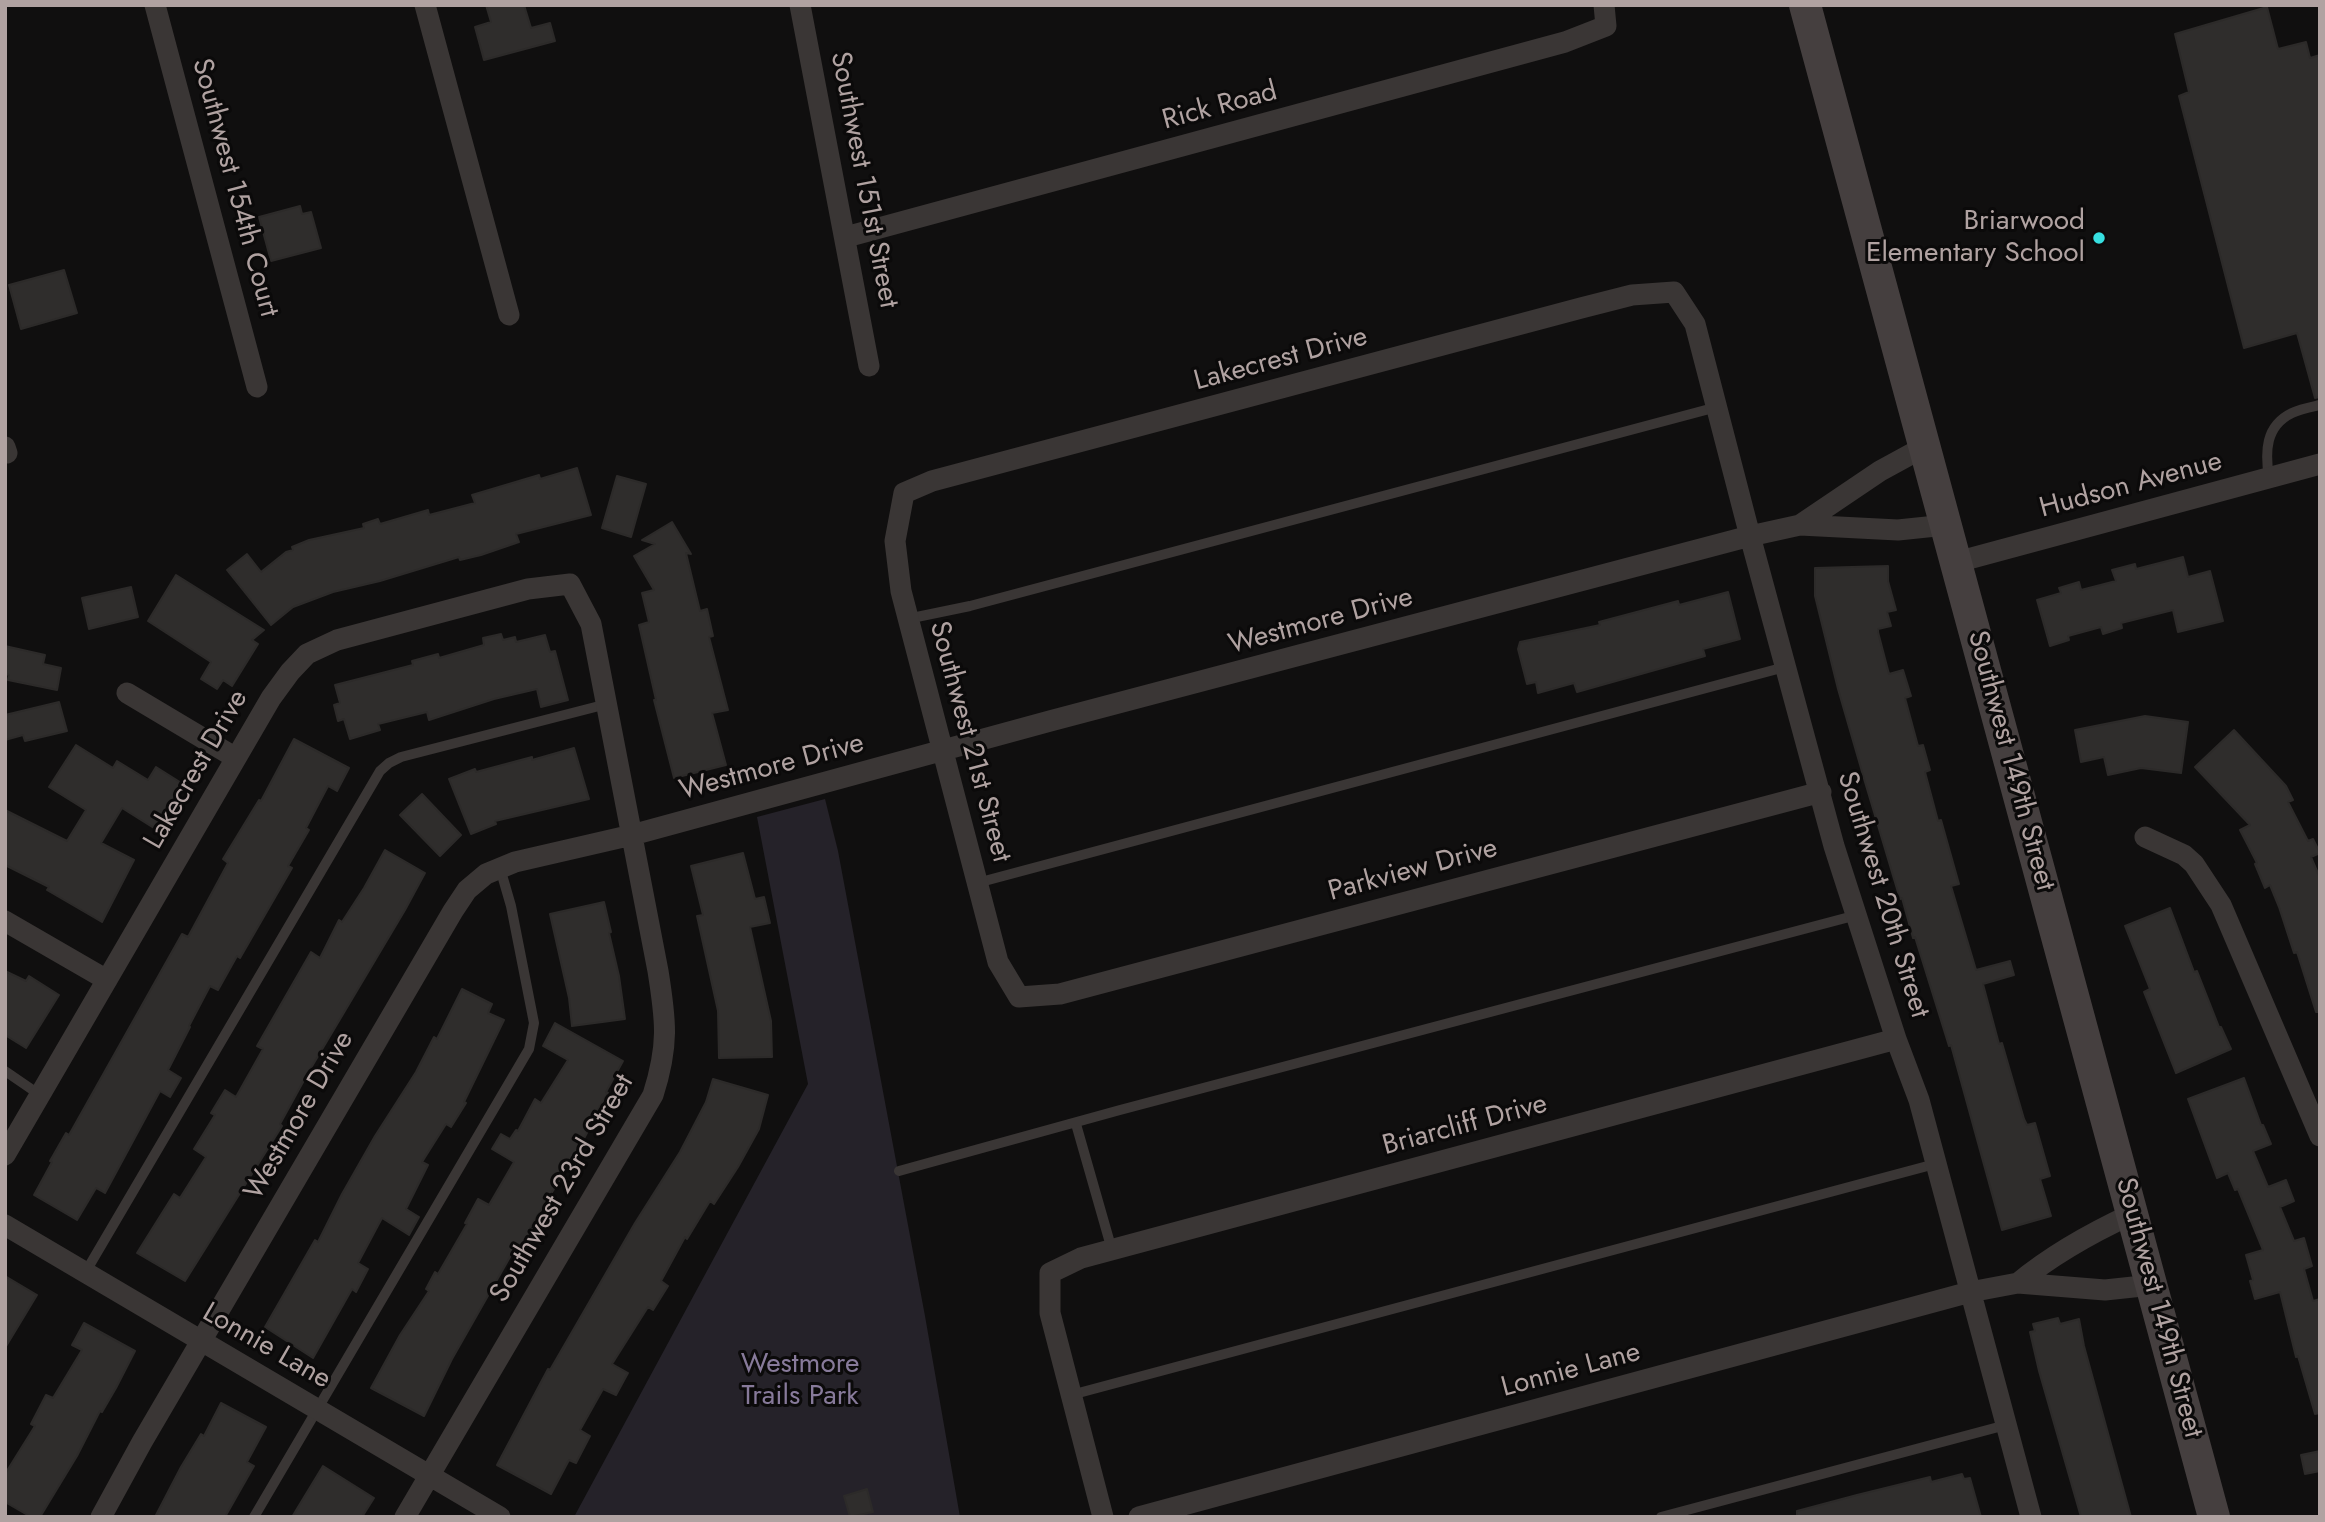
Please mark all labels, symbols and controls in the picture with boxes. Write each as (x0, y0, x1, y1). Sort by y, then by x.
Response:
street label: Southwest 151st Street (822, 49, 904, 311)
street label: Southwest 154th Court (183, 55, 285, 321)
street label: Rick Road (1159, 76, 1281, 138)
place label: Briarwood Elementary School (1866, 205, 2085, 271)
marker: Briarwood Elementary School (2091, 230, 2107, 246)
street label: Lakecrest Drive (1191, 321, 1371, 399)
street label: Hudson Avenue (2036, 445, 2226, 527)
street label: Westmore Drive (1225, 581, 1417, 663)
street label: Southwest 21st Street (921, 618, 1017, 866)
street label: Southwest 149th Street (1959, 627, 2061, 895)
street label: Lakecrest Drive (138, 685, 256, 855)
street label: Westmore Drive (676, 727, 868, 809)
street label: Southwest 20th Street (1829, 768, 1935, 1022)
street label: Parkview Drive (1325, 832, 1501, 910)
street label: Westmore Drive (238, 1026, 362, 1206)
street label: Southwest 23rd Street (484, 1069, 642, 1309)
street label: Briarcliff Drive (1379, 1088, 1551, 1164)
street label: Southwest 149th Street (2107, 1174, 2209, 1442)
street label: Lonnie Lane (196, 1297, 336, 1397)
street label: Lonnie Lane (1498, 1336, 1644, 1406)
park label: Westmore Trails Park (741, 1348, 859, 1414)

